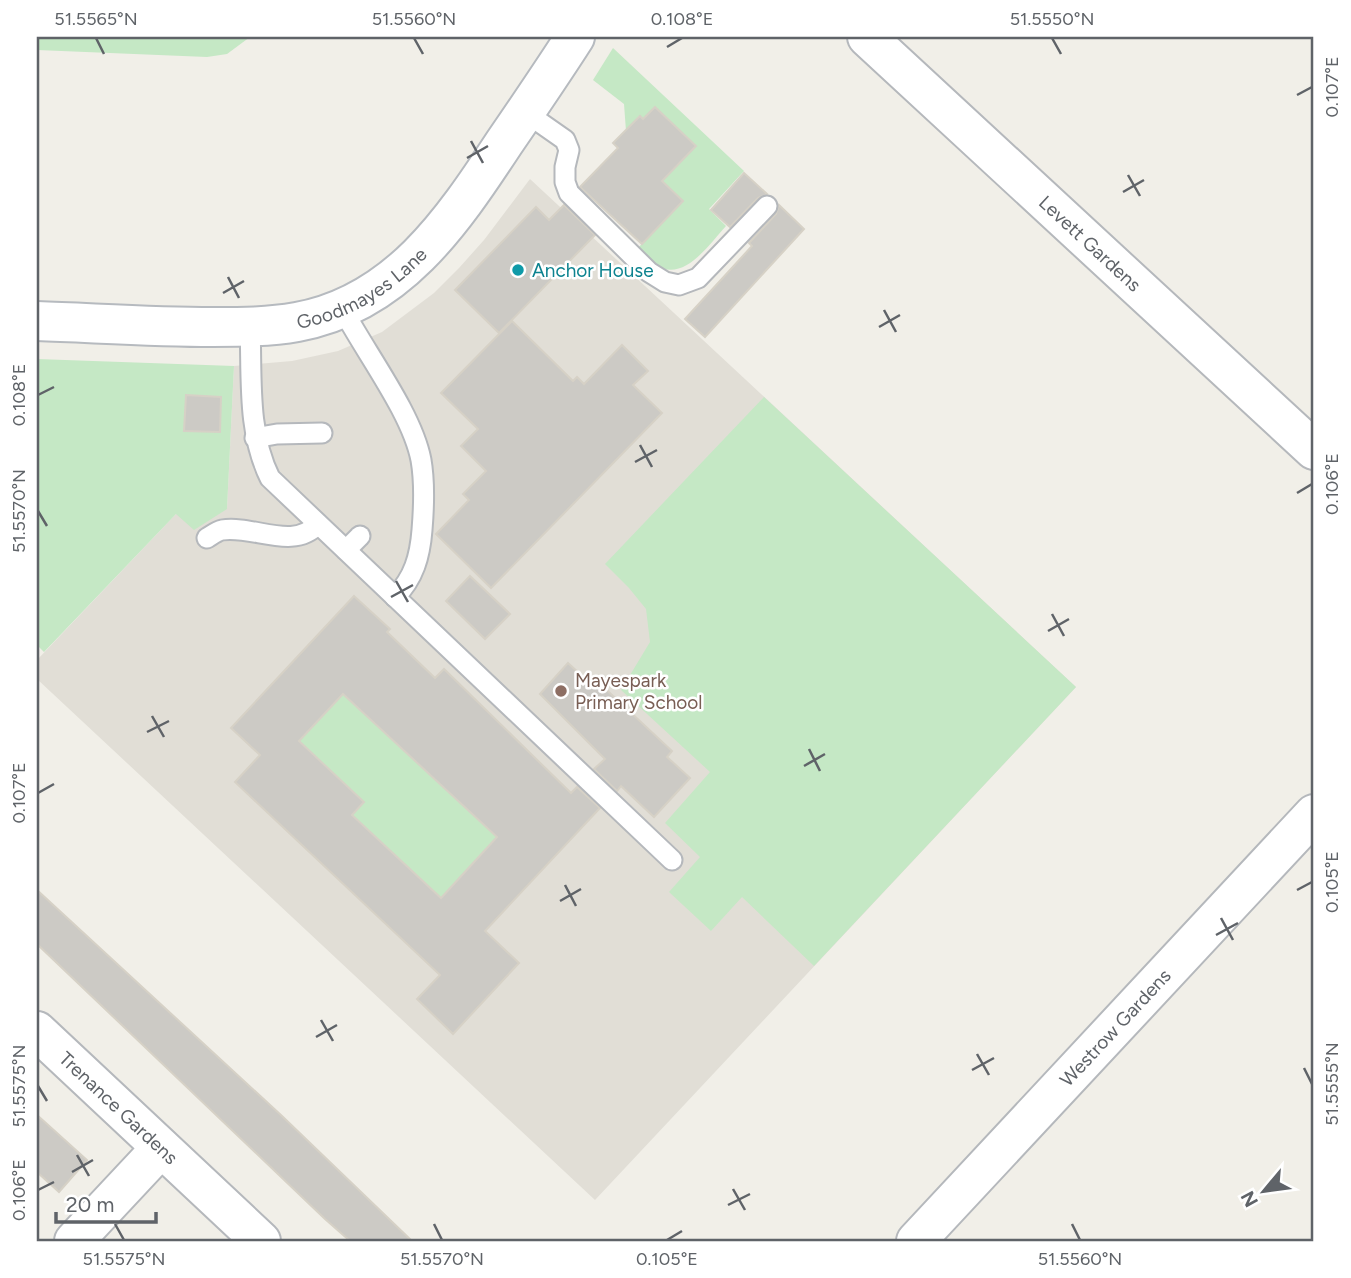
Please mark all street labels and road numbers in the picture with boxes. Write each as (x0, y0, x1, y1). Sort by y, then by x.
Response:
street label: Levett Gardens (1034, 191, 1146, 297)
street label: Goodmayes Lane (295, 243, 432, 334)
street label: Westrow Gardens (1055, 964, 1176, 1091)
street label: Trenance Gardens (54, 1047, 183, 1169)

